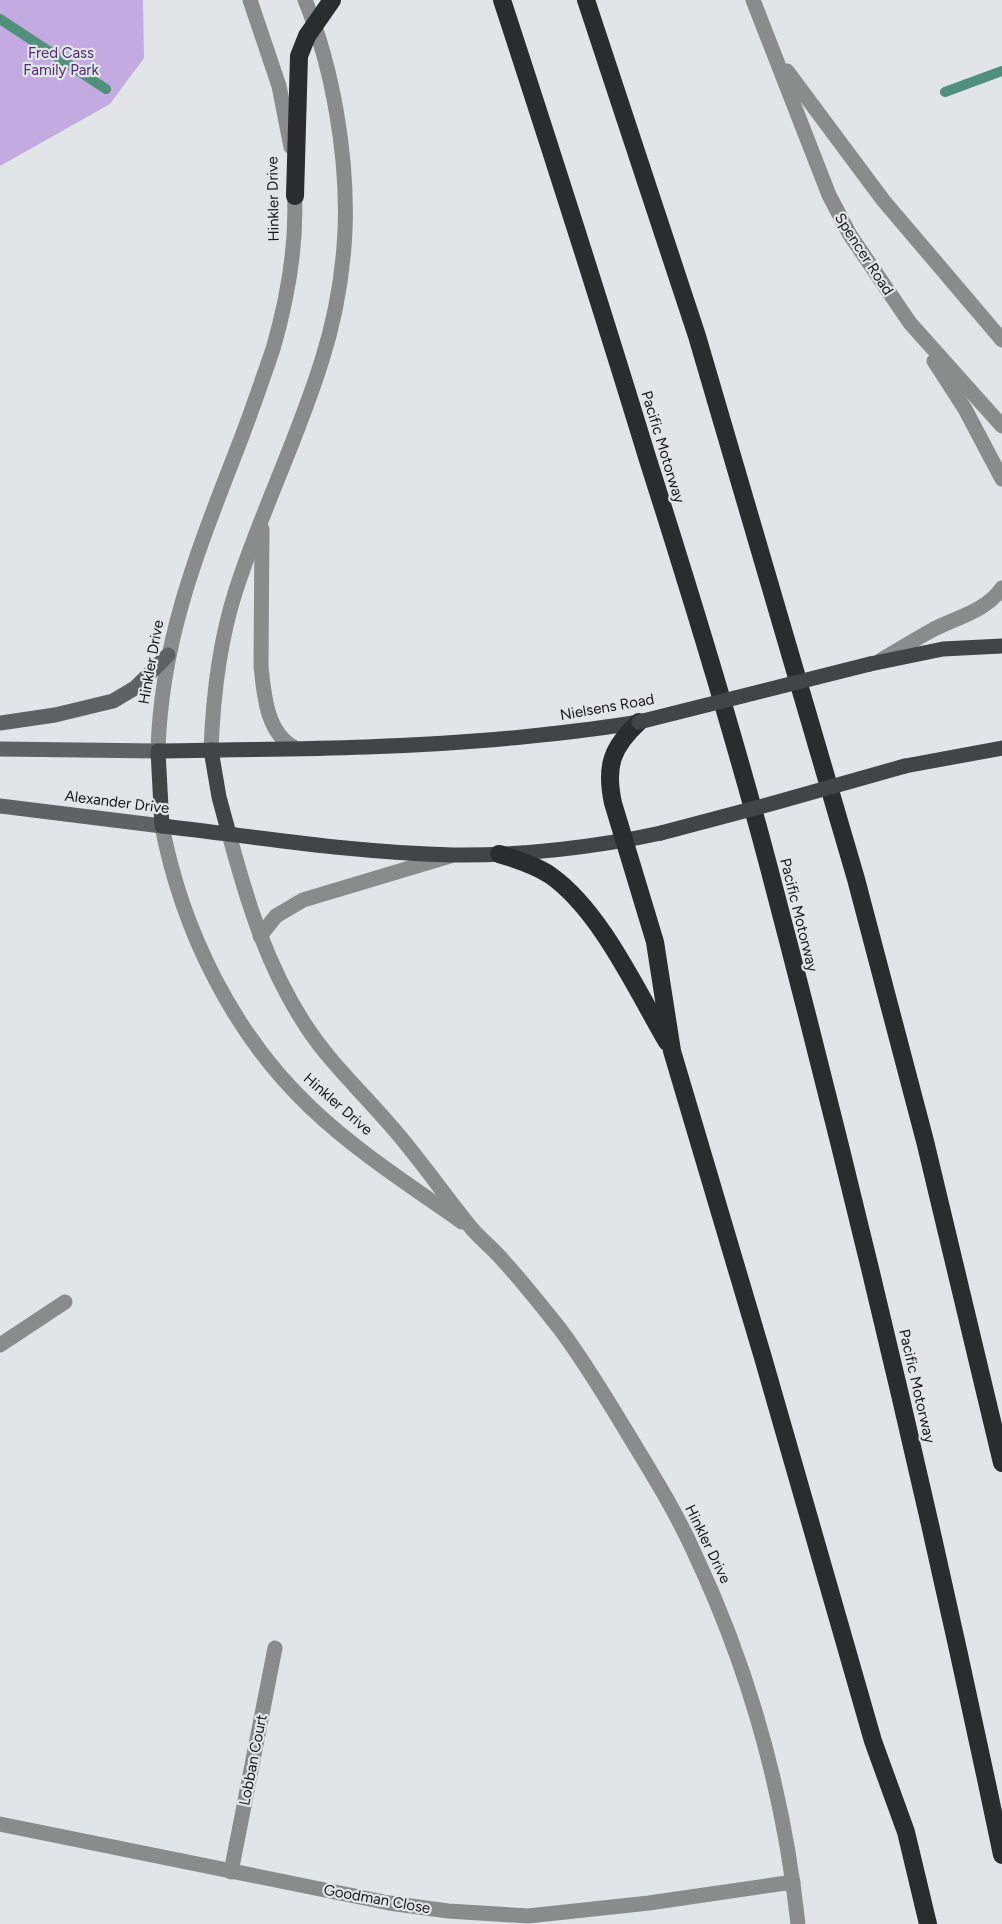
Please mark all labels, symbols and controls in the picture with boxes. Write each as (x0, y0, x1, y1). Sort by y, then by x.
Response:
park label: Fred Cass Family Park (23, 44, 99, 79)
street label: Hinkler Drive (263, 156, 283, 242)
street label: Spencer Road (831, 210, 897, 298)
street label: Pacific Motorway (637, 389, 689, 505)
street label: Hinkler Drive (135, 618, 167, 706)
street label: Nielsens Road (558, 690, 656, 724)
street label: Alexander Drive (64, 787, 170, 817)
street label: Pacific Motorway (776, 856, 822, 974)
street label: Hinkler Drive (300, 1069, 376, 1139)
street label: Pacific Motorway (895, 1327, 939, 1445)
street label: Hinkler Drive (681, 1502, 735, 1586)
street label: Lobban Court (235, 1713, 271, 1807)
street label: Goodman Close (322, 1881, 432, 1917)

